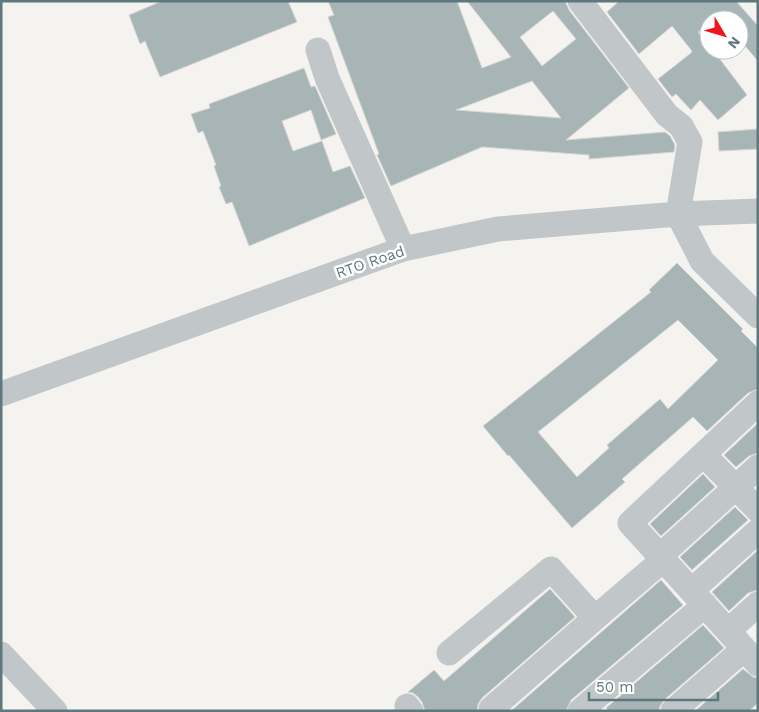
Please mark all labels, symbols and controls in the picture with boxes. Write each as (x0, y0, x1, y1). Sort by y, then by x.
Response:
north arrow (699, 10, 749, 60)
text: N (725, 34, 744, 52)
street label: RTO Road (333, 242, 407, 282)
scale bar (589, 670, 718, 702)
text: 50 m (596, 678, 633, 696)

